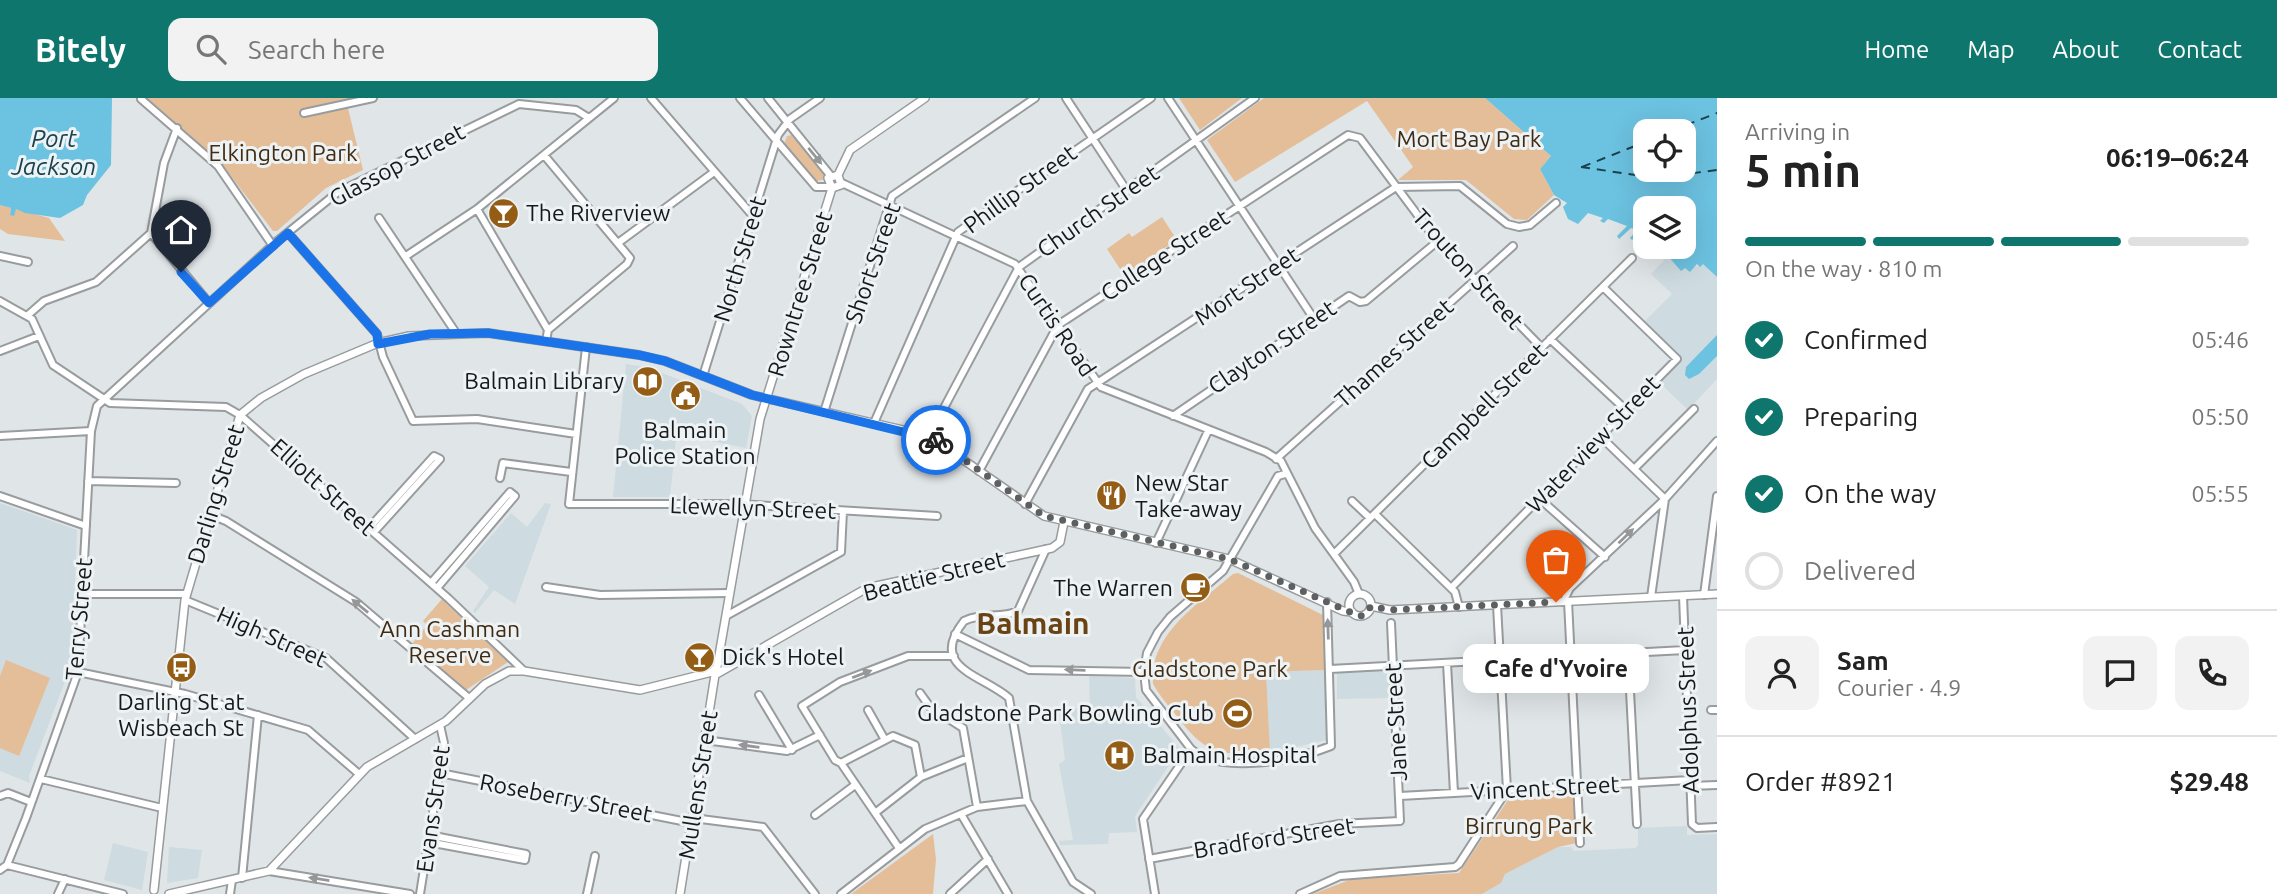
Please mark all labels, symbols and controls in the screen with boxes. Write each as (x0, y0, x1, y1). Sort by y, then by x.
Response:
search box (168, 18, 658, 81)
icon: search (192, 30, 230, 68)
text: Bitely (35, 31, 126, 68)
text: Search here (248, 35, 385, 64)
text: Home (1864, 36, 1929, 63)
text: Map (1967, 36, 2014, 63)
text: About (2052, 36, 2119, 63)
text: Contact (2157, 36, 2242, 63)
street label: Glassop Street (325, 118, 469, 211)
map controls (1633, 119, 1696, 259)
button: locate (1633, 119, 1696, 182)
text: Arriving in (1745, 119, 1850, 144)
water label: Port Jackson (11, 125, 96, 180)
park label: Mort Bay Park (1397, 126, 1542, 151)
street label: Phillip Street (959, 139, 1081, 238)
park label: Elkington Park (208, 140, 358, 165)
text: 06:19–06:24 (2106, 143, 2249, 172)
text: 5 min (1745, 144, 1861, 196)
one-way arrow (807, 146, 822, 164)
street label: Church Street (1032, 160, 1163, 262)
street label: North Street (709, 193, 771, 325)
bar icon: The Riverview (486, 196, 520, 230)
button: layers (1633, 196, 1696, 259)
street label: Short Street (840, 199, 905, 326)
pin (151, 200, 211, 272)
place label: The Riverview (526, 200, 670, 225)
street label: College Street (1096, 204, 1233, 305)
street label: Trouton Street (1408, 204, 1529, 334)
street label: Rowntree Street (763, 208, 837, 379)
icon: home (162, 211, 200, 249)
street label: Mort Street (1190, 241, 1304, 330)
text: On the way · 810 m (1745, 256, 1942, 281)
street label: Curtis Road (1014, 269, 1101, 381)
street label: Thames Street (1330, 293, 1458, 412)
street label: Clayton Street (1203, 295, 1340, 398)
icon: check (1745, 321, 1783, 359)
text: Confirmed (1804, 325, 1928, 354)
text: 05:46 (2191, 327, 2249, 352)
street label: Campbell Street (1416, 338, 1552, 474)
library icon: Balmain Library (630, 364, 664, 398)
place label: Balmain Library (464, 368, 624, 393)
street label: Waterview Street (1521, 370, 1664, 517)
public building icon: Balmain Police Station (668, 379, 702, 413)
icon: check (1745, 398, 1783, 436)
text: Preparing (1804, 402, 1918, 431)
text: 05:50 (2191, 404, 2249, 429)
courier (901, 405, 971, 475)
place label: Balmain Police Station (614, 417, 756, 468)
street label: Darling Street (182, 421, 249, 566)
icon: bike (917, 421, 955, 459)
street label: Elliott Street (266, 433, 381, 540)
place label: New Star Take-away (1135, 470, 1242, 521)
icon: check (1745, 475, 1783, 513)
restaurant icon: New Star Take-away (1095, 479, 1129, 513)
text: On the way (1804, 479, 1936, 508)
text: 05:55 (2191, 481, 2249, 506)
street label: Llewellyn Street (669, 492, 837, 523)
one-way arrow (1618, 527, 1635, 544)
pin (1526, 530, 1586, 602)
icon: bag (1537, 541, 1575, 579)
street label: Beattie Street (861, 546, 1007, 605)
text: Delivered (1804, 556, 1916, 585)
street label: Terry Street (61, 557, 96, 681)
cafe icon: The Warren (1179, 571, 1213, 605)
place label: The Warren (1053, 575, 1173, 600)
one-way arrow (352, 599, 370, 614)
street label: High Street (213, 601, 331, 672)
district label: Balmain (976, 606, 1090, 640)
park label: Ann Cashman Reserve (380, 616, 520, 667)
one-way arrow (1322, 618, 1334, 640)
street label: Adolphus Street (1672, 626, 1703, 794)
button: person (1745, 636, 1819, 710)
button: chat (2083, 636, 2157, 710)
button: phone (2175, 636, 2249, 710)
bar icon: Dick's Hotel (682, 640, 716, 674)
place label: Dick's Hotel (722, 644, 844, 669)
callout: Cafe d'Yvoire (1463, 644, 1649, 693)
text: Sam (1837, 646, 1889, 675)
bus stop icon: Darling St at Wisbeach St (164, 651, 198, 685)
park label: Gladstone Park (1132, 656, 1288, 681)
text: Cafe d'Yvoire (1484, 656, 1628, 681)
street label: Jane Street (1380, 662, 1411, 782)
one-way arrow (1064, 664, 1086, 675)
one-way arrow (852, 668, 873, 679)
text: Courier · 4.9 (1837, 675, 1961, 700)
place label: Darling St at Wisbeach St (117, 689, 245, 740)
sports icon: Gladstone Park Bowling Club (1220, 696, 1254, 730)
place label: Gladstone Park Bowling Club (917, 700, 1214, 725)
street label: Mullens Street (673, 709, 722, 861)
hospital icon: Balmain Hospital (1103, 738, 1137, 772)
one-way arrow (737, 741, 759, 752)
place label: Balmain Hospital (1143, 742, 1316, 767)
street label: Evans Street (411, 744, 454, 874)
text: Order #8921 (1745, 767, 1896, 796)
text: $29.48 (2169, 767, 2249, 796)
street label: Roseberry Street (478, 769, 654, 826)
street label: Vincent Street (1470, 771, 1620, 804)
street label: Bradford Street (1192, 812, 1356, 863)
park label: Birrung Park (1465, 813, 1593, 838)
one-way arrow (308, 873, 330, 884)

